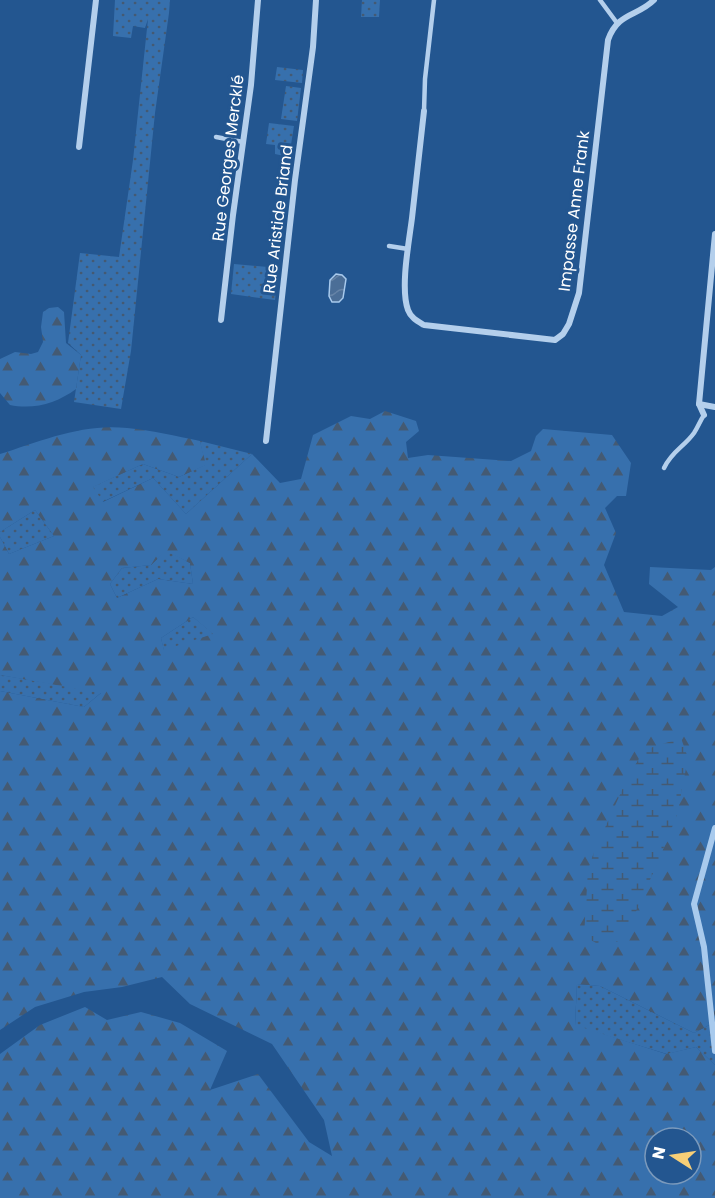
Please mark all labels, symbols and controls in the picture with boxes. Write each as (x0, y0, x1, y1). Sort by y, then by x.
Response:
street label: Rue Georges Mercklé (206, 73, 250, 243)
street label: Impasse Anne Frank (553, 129, 595, 293)
street label: Rue Aristide Briand (257, 143, 299, 295)
north arrow (643, 1126, 703, 1186)
text: N (646, 1145, 671, 1161)

